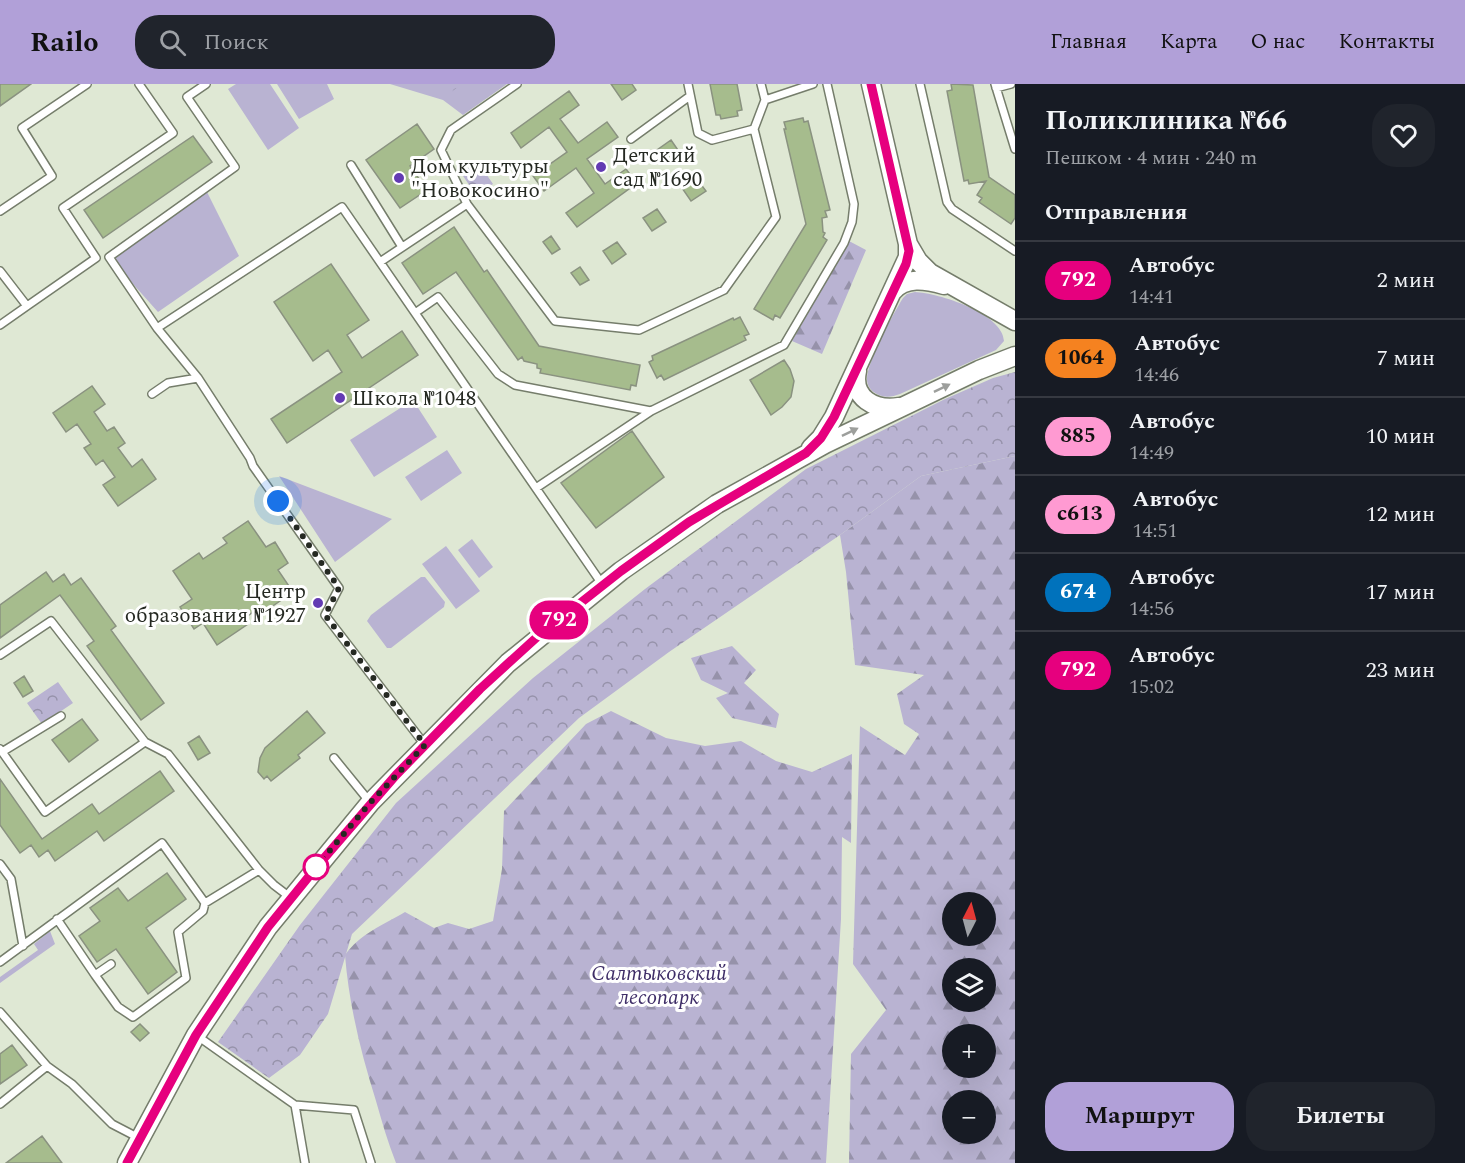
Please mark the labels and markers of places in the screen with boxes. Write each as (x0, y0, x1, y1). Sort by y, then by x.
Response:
place label: Детский сад №1690 (613, 140, 702, 196)
place label: Дом культуры "Новокосино" (411, 151, 549, 207)
marker: Детский сад №1690 (594, 160, 608, 174)
marker: Дом культуры "Новокосино" (392, 171, 406, 185)
place label: Школа №1048 (352, 383, 476, 415)
marker: Школа №1048 (333, 391, 347, 405)
place label: Центр образования №1927 (125, 576, 306, 632)
marker: Центр образования №1927 (311, 596, 325, 610)
unlabelled marker (303, 854, 329, 880)

